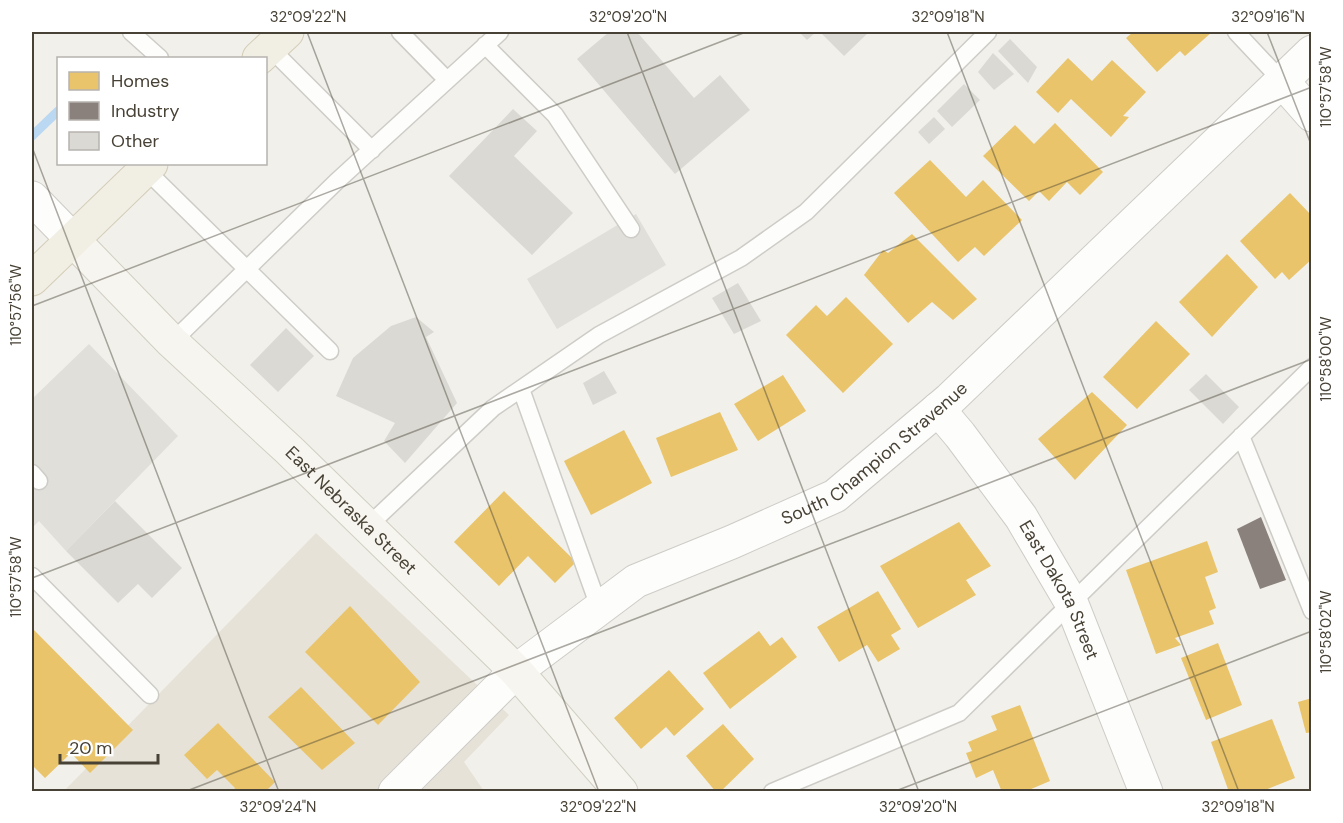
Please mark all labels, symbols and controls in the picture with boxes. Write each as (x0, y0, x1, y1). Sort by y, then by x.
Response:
text: 32°09'22"N (270, 7, 346, 27)
text: 32°09'20"N (589, 7, 667, 27)
text: 32°09'18"N (911, 7, 985, 27)
text: 32°09'16"N (1231, 7, 1305, 27)
text: 110°57'58"W (1316, 46, 1336, 128)
legend (57, 57, 267, 165)
text: Homes (111, 69, 169, 93)
text: Industry (111, 99, 180, 123)
text: Other (111, 129, 160, 153)
text: 110°57'56"W (6, 264, 26, 346)
text: 110°58'00"W (1316, 316, 1336, 401)
street label: South Champion Stravenue (778, 376, 973, 530)
street label: East Nebraska Street (280, 441, 422, 580)
street label: East Dakota Street (1014, 516, 1105, 663)
text: 110°57'58"W (6, 536, 26, 618)
text: 110°58'02"W (1316, 590, 1336, 674)
scale bar (60, 727, 158, 765)
text: 20 m (69, 736, 112, 760)
text: 32°09'24"N (240, 797, 316, 817)
text: 32°09'22"N (560, 797, 636, 817)
text: 32°09'20"N (879, 797, 957, 817)
text: 32°09'18"N (1201, 797, 1275, 817)

